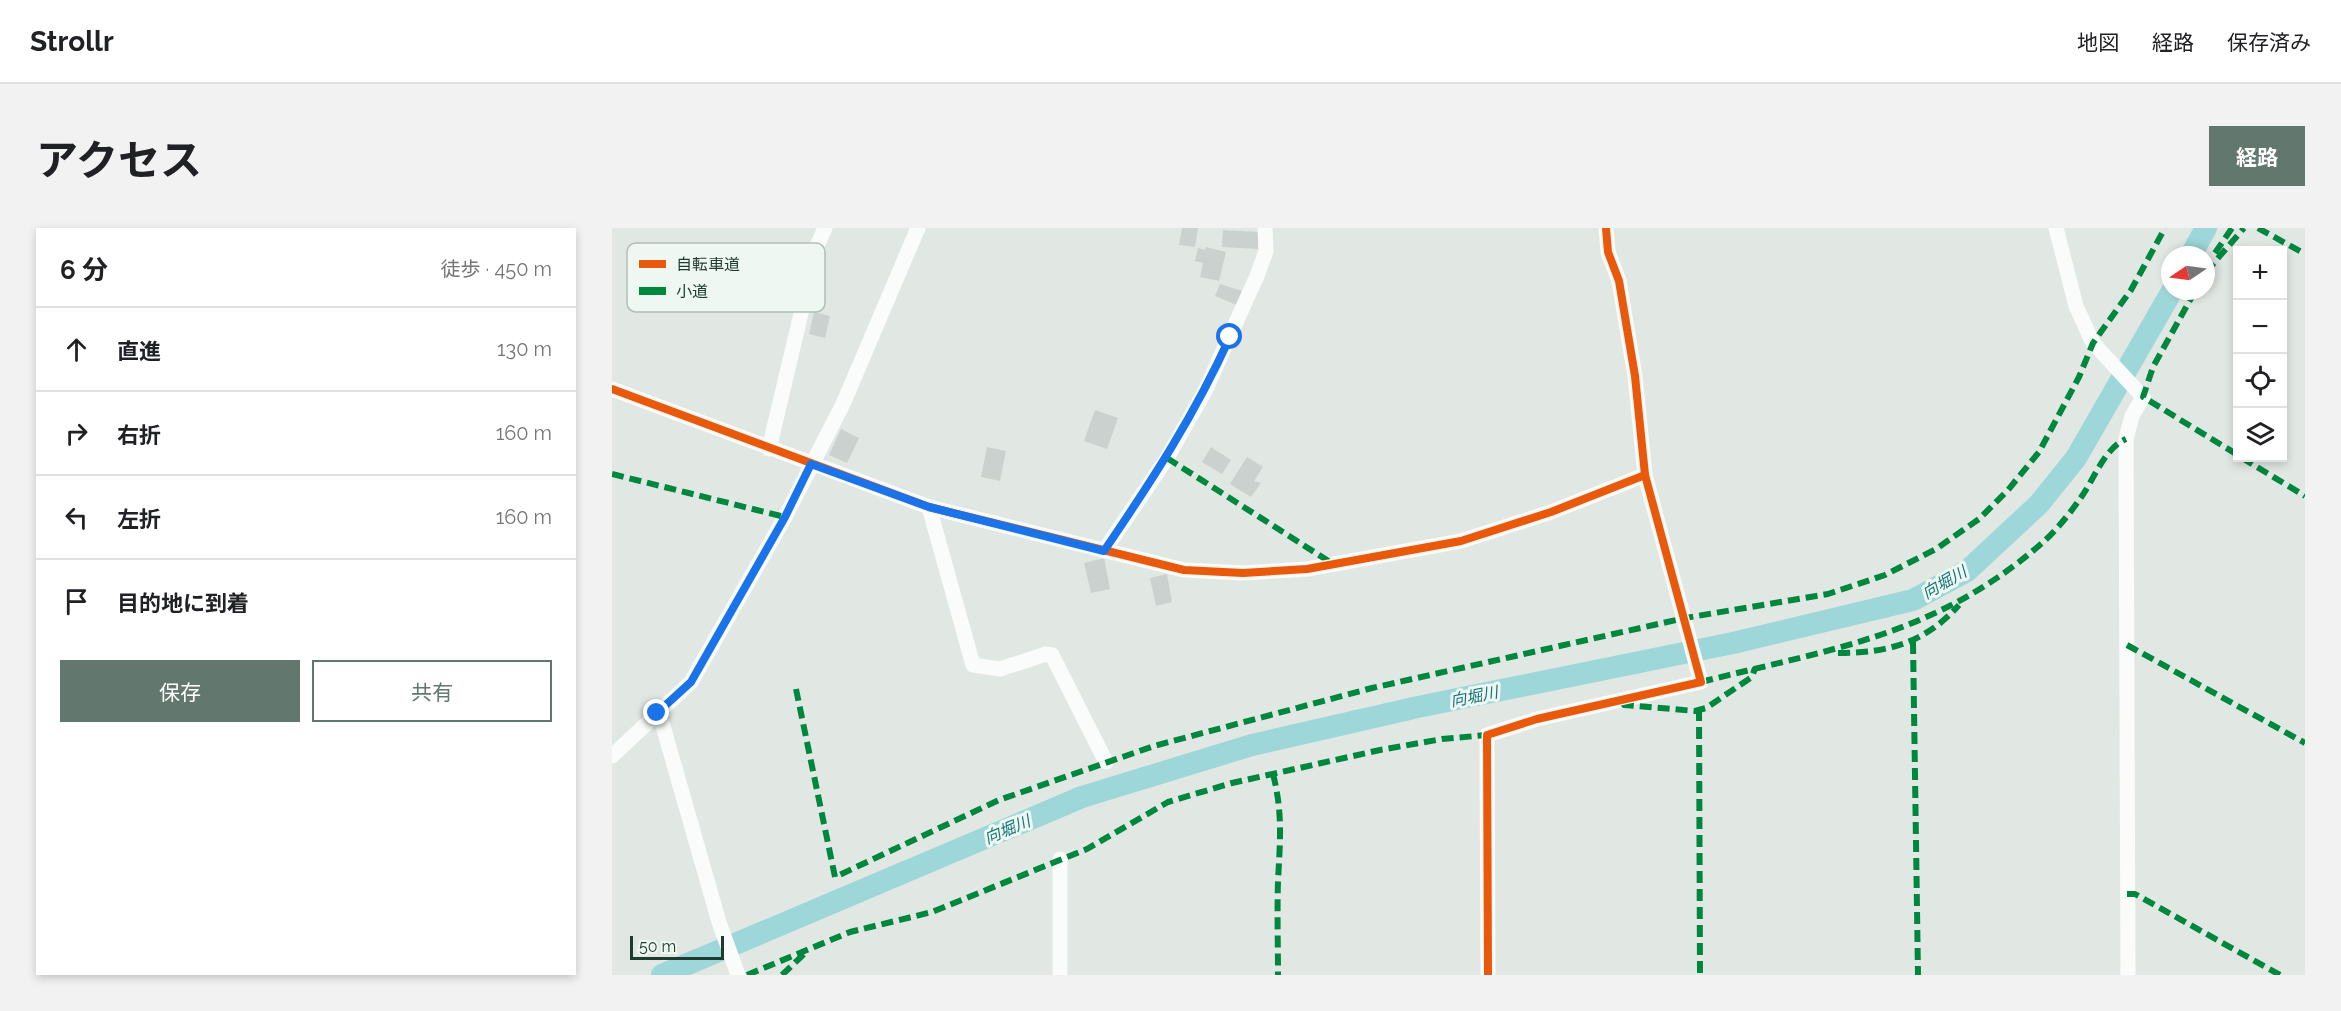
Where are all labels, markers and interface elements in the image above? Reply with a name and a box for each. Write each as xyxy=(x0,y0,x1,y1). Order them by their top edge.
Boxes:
text: Strollr xyxy=(30,25,114,58)
text: 地図 xyxy=(2077,30,2119,55)
text: 経路 xyxy=(2152,30,2194,55)
text: 保存済み xyxy=(2227,30,2311,55)
button: 経路 xyxy=(2209,126,2305,186)
text: アクセス xyxy=(36,136,202,185)
legend xyxy=(627,243,825,312)
north arrow xyxy=(2161,246,2215,300)
map controls xyxy=(2233,246,2287,462)
button: + xyxy=(2233,246,2287,300)
text: 6 分 xyxy=(60,255,108,285)
text: 自転車道 xyxy=(676,255,740,274)
text: 徒歩 · 450 m xyxy=(440,257,552,281)
text: 小道 xyxy=(676,282,708,301)
button: − xyxy=(2233,300,2287,354)
route start xyxy=(1216,323,1242,349)
icon: ahead xyxy=(60,333,93,366)
text: 130 m xyxy=(497,337,552,361)
text: 直進 xyxy=(117,338,161,364)
button: locate xyxy=(2233,354,2287,408)
button: layers xyxy=(2233,408,2287,462)
icon: right xyxy=(60,417,93,450)
text: 160 m xyxy=(496,421,552,445)
text: 右折 xyxy=(117,422,161,448)
icon: left xyxy=(60,501,93,534)
text: 160 m xyxy=(496,505,552,529)
text: 左折 xyxy=(117,506,161,532)
water label: 向堀川 xyxy=(1919,561,1972,603)
icon: arrive xyxy=(60,585,93,618)
text: 目的地に到着 xyxy=(117,590,249,616)
button: 保存 xyxy=(60,660,300,722)
button: 共有 xyxy=(312,660,552,722)
water label: 向堀川 xyxy=(1449,682,1501,710)
route end xyxy=(643,699,669,725)
water label: 向堀川 xyxy=(981,811,1035,848)
scale bar xyxy=(630,933,724,960)
text: 50 m xyxy=(639,937,676,956)

